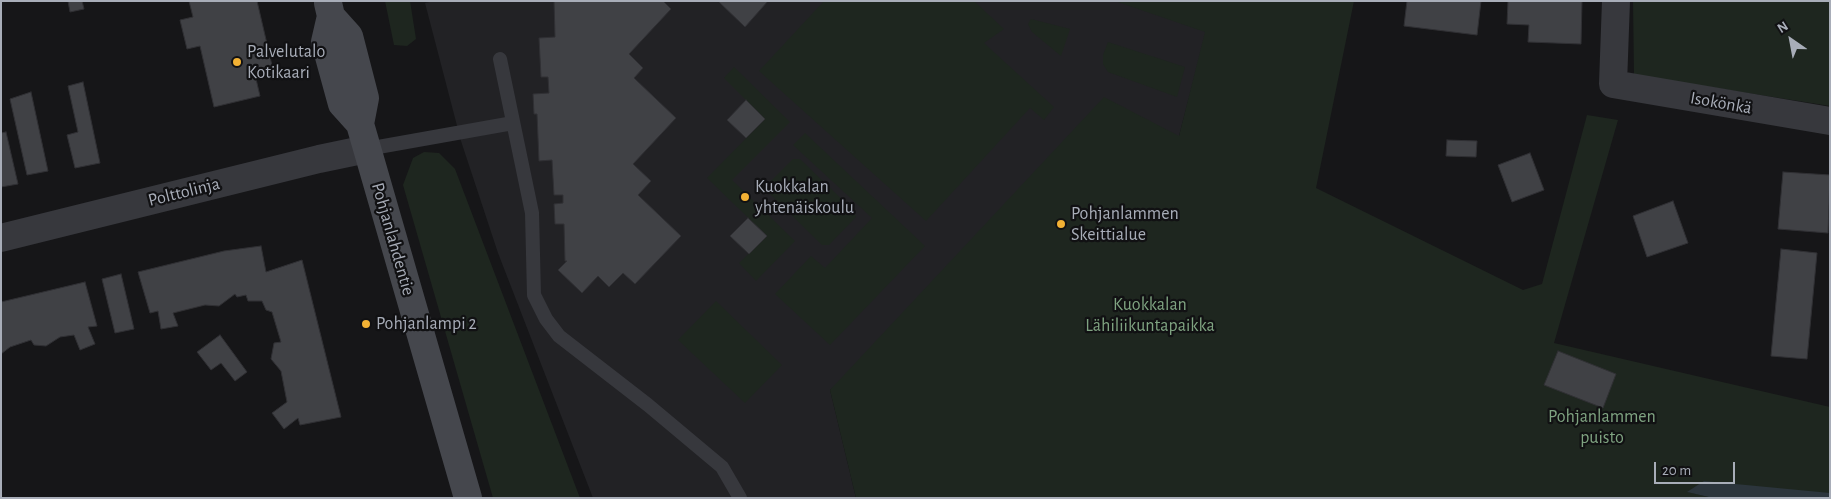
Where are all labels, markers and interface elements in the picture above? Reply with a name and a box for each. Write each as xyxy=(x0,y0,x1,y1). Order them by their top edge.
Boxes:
north arrow xyxy=(1766,15,1816,65)
text: N xyxy=(1775,19,1791,36)
place label: Palvelutalo Kotikaari xyxy=(247,41,325,84)
marker: Palvelutalo Kotikaari xyxy=(231,56,243,68)
street label: Isokönkä xyxy=(1689,87,1753,119)
street label: Polttolinja xyxy=(146,173,222,211)
place label: Kuokkalan yhtenäiskoulu xyxy=(755,176,854,218)
street label: Pohjanlahdentie xyxy=(367,180,419,298)
marker: Kuokkalan yhtenäiskoulu xyxy=(739,191,751,203)
place label: Pohjanlammen Skeittialue xyxy=(1071,203,1179,245)
marker: Pohjanlammen Skeittialue xyxy=(1055,218,1067,230)
park label: Kuokkalan Lähiliikuntapaikka xyxy=(1085,294,1215,336)
place label: Pohjanlampi 2 xyxy=(376,313,477,335)
marker: Pohjanlampi 2 xyxy=(360,318,372,330)
park label: Pohjanlammen puisto xyxy=(1548,406,1656,448)
scale bar xyxy=(1656,452,1737,484)
text: 20 m xyxy=(1662,463,1691,478)

